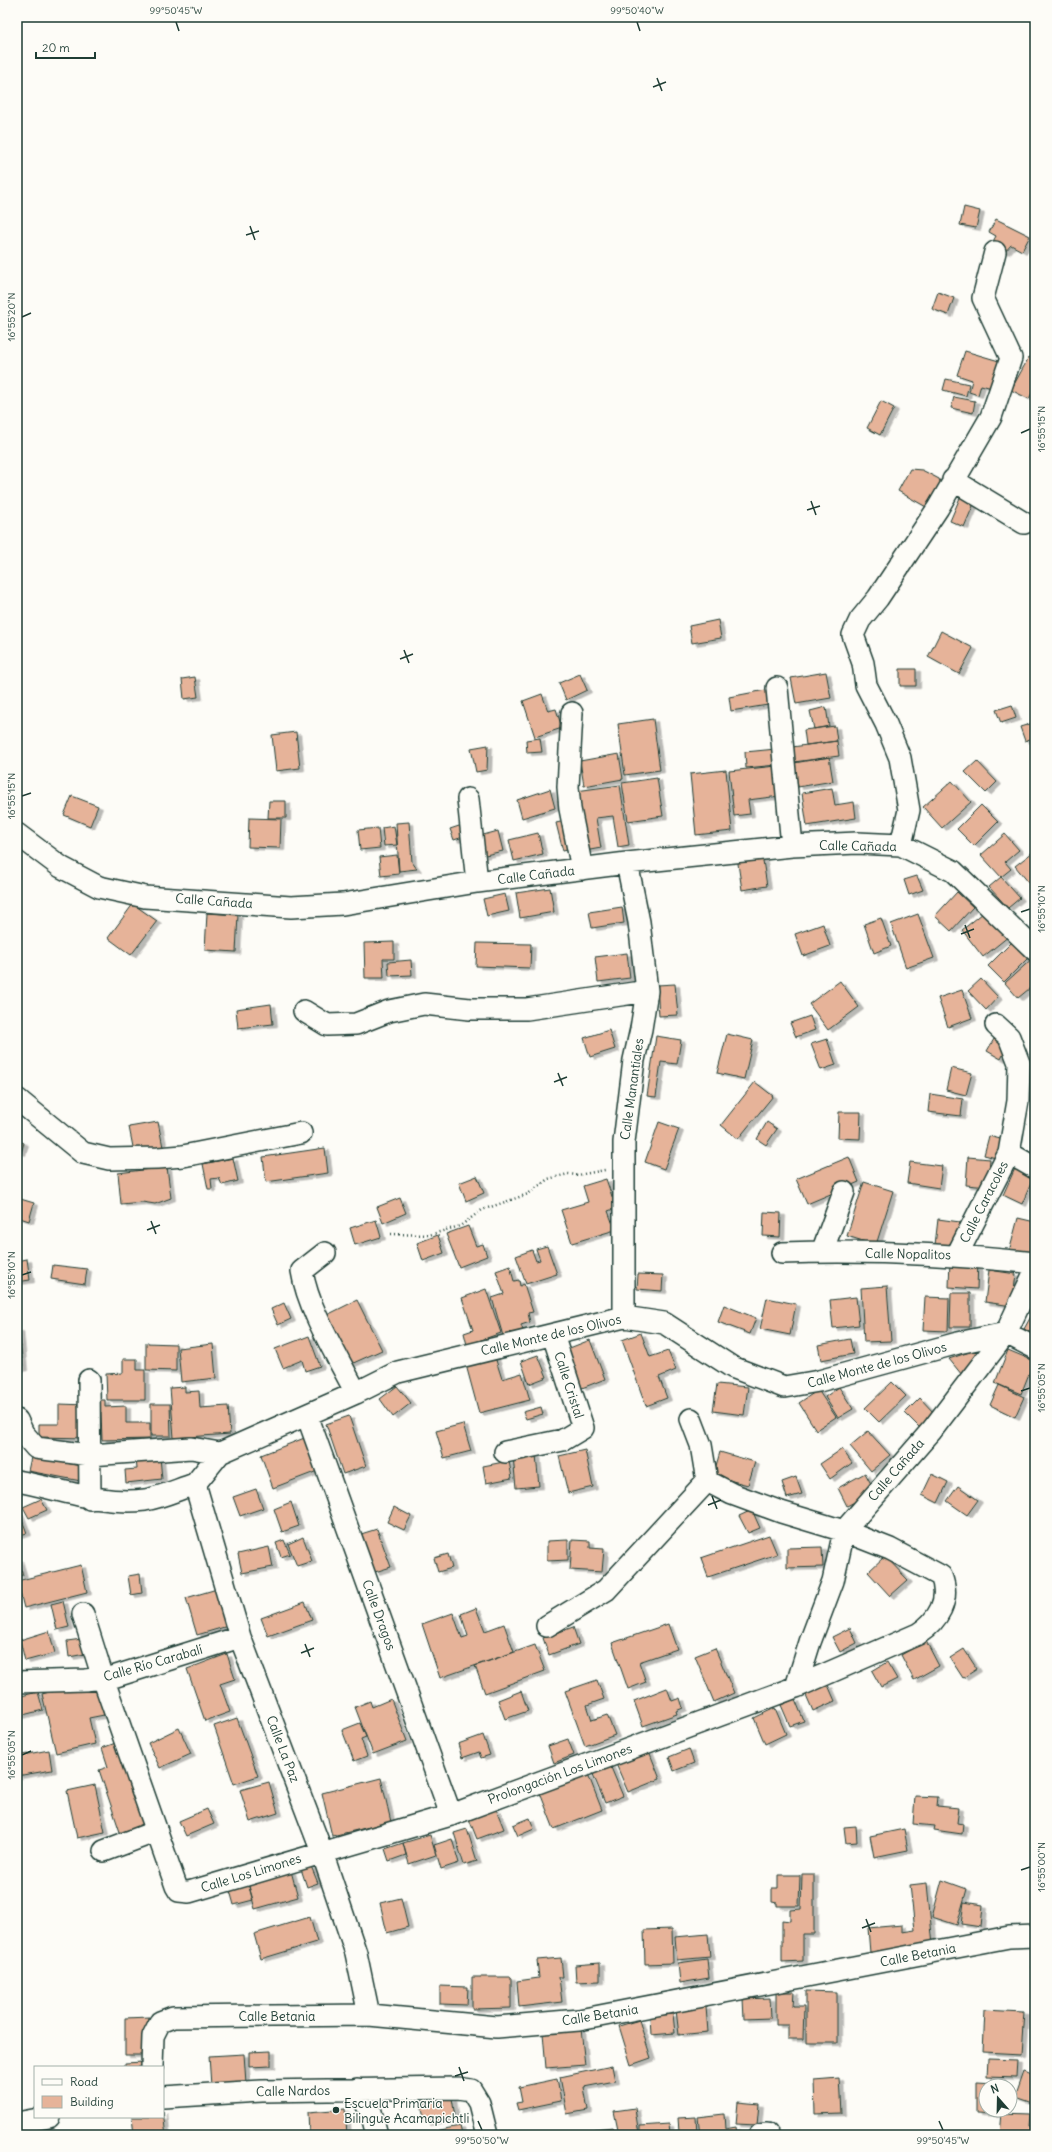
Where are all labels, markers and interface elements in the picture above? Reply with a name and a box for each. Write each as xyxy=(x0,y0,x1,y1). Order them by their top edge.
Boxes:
text: 99°50'45"W xyxy=(150,4,202,17)
text: 99°50'40"W xyxy=(610,4,664,17)
scale bar xyxy=(36,34,95,60)
text: 20 m xyxy=(42,40,70,55)
text: 16°55'20"N xyxy=(5,293,18,341)
text: 16°55'15"N xyxy=(1035,406,1048,452)
text: 16°55'15"N xyxy=(5,773,18,819)
street label: Calle Cañada xyxy=(819,837,897,855)
street label: Calle Cañada xyxy=(496,862,576,888)
text: 16°55'10"N xyxy=(1035,885,1048,933)
street label: Calle Cañada xyxy=(175,890,253,912)
street label: Calle Manantiales xyxy=(616,1037,648,1141)
street label: Calle Caracoles xyxy=(956,1158,1012,1246)
street label: Calle Nopalitos xyxy=(865,1245,951,1263)
text: 16°55'10"N xyxy=(5,1251,18,1299)
street label: Calle Monte de los Olivos xyxy=(479,1311,623,1359)
street label: Calle Monte de los Olivos xyxy=(805,1338,949,1392)
street label: Calle Cristal xyxy=(550,1350,588,1420)
text: 16°55'05"N xyxy=(1035,1363,1048,1413)
street label: Calle Cañada xyxy=(864,1435,928,1505)
street label: Calle Dragos xyxy=(358,1577,400,1653)
street label: Calle Río Carabalí xyxy=(102,1641,205,1685)
street label: Calle La Paz xyxy=(262,1713,304,1785)
text: 16°55'05"N xyxy=(5,1730,18,1780)
street label: Prolongación Los Limones xyxy=(485,1740,635,1808)
text: 16°55'00"N xyxy=(1035,1842,1048,1892)
street label: Calle Los Limones xyxy=(199,1850,303,1896)
street label: Calle Betania xyxy=(879,1939,957,1971)
street label: Calle Betania xyxy=(561,2001,639,2029)
street label: Calle Betania xyxy=(239,2008,316,2025)
legend xyxy=(34,2066,164,2118)
text: Road xyxy=(70,2074,98,2089)
north arrow xyxy=(978,2078,1018,2118)
text: N xyxy=(989,2081,1001,2096)
street label: Calle Nardos xyxy=(256,2082,330,2100)
text: Building xyxy=(70,2094,114,2109)
place label: Escuela Primaria Bilingue Acamapichtli xyxy=(344,2095,469,2127)
marker: Escuela Primaria Bilingue Acamapichtli xyxy=(331,2105,341,2115)
text: 99°50'50"W xyxy=(455,2134,509,2147)
text: 99°50'45"W xyxy=(917,2134,969,2147)

